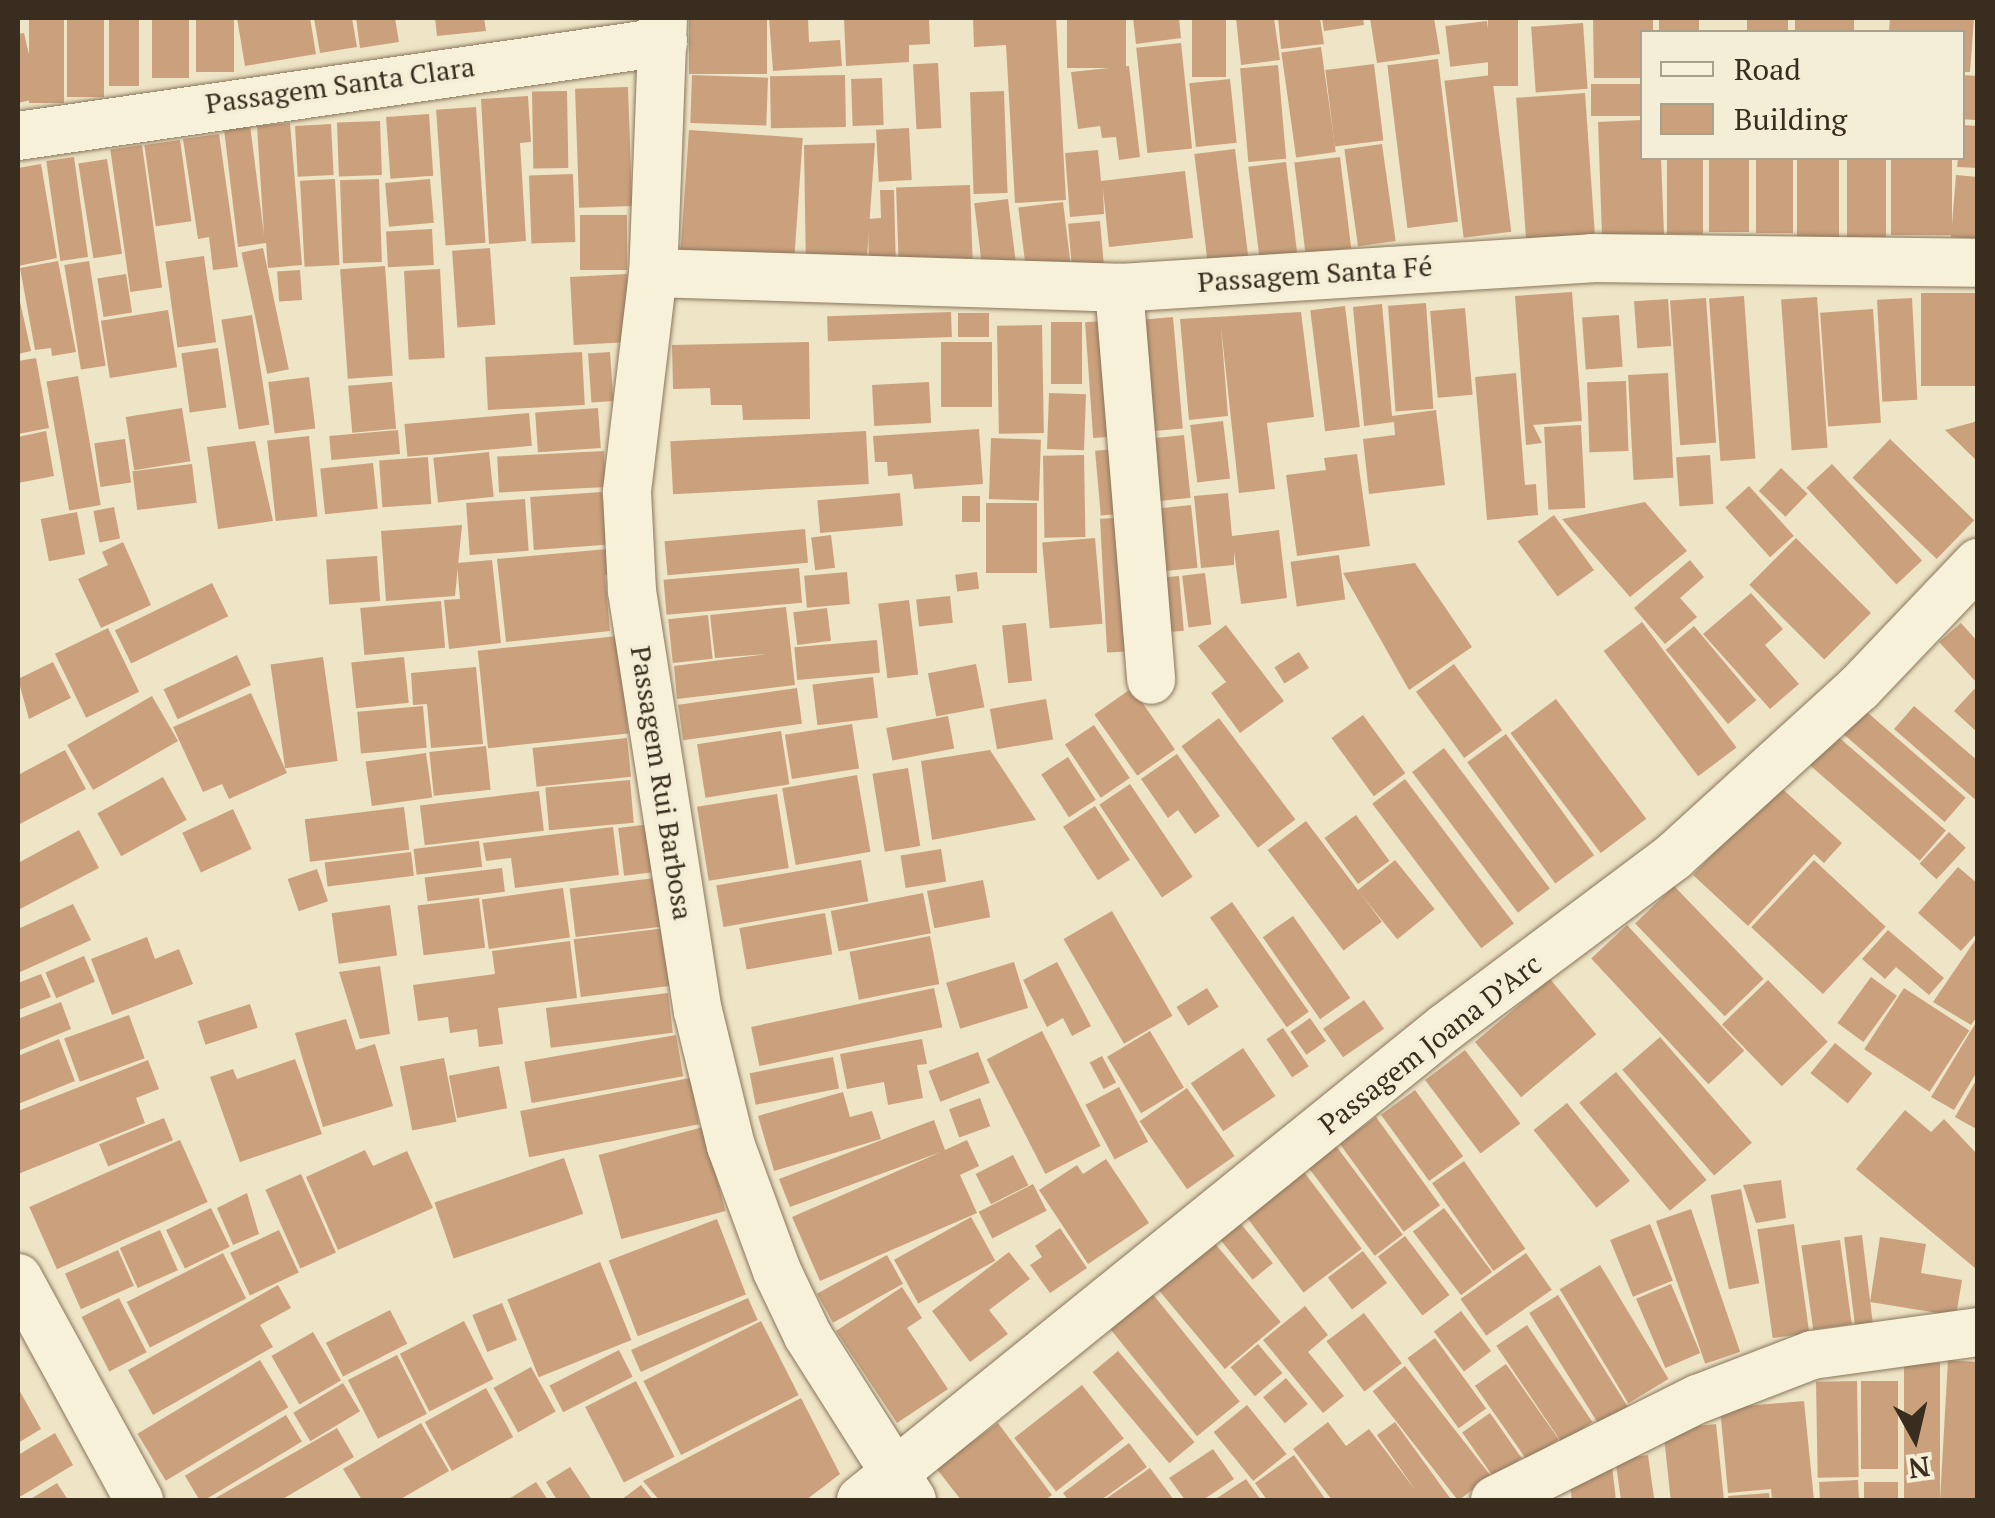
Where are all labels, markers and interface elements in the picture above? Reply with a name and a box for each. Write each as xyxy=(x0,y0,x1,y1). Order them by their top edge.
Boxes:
legend xyxy=(1640,30,1965,160)
street label: Passagem Santa Clara xyxy=(203,49,477,121)
text: Road xyxy=(1734,49,1801,89)
text: Building xyxy=(1734,99,1847,139)
street label: Passagem Santa Fé xyxy=(1196,249,1434,299)
street label: Passagem Rui Barbosa xyxy=(624,643,700,923)
street label: Passagem Joana D’Arc xyxy=(1312,947,1548,1141)
north arrow xyxy=(1865,1388,1965,1488)
text: N xyxy=(1906,1448,1932,1488)

